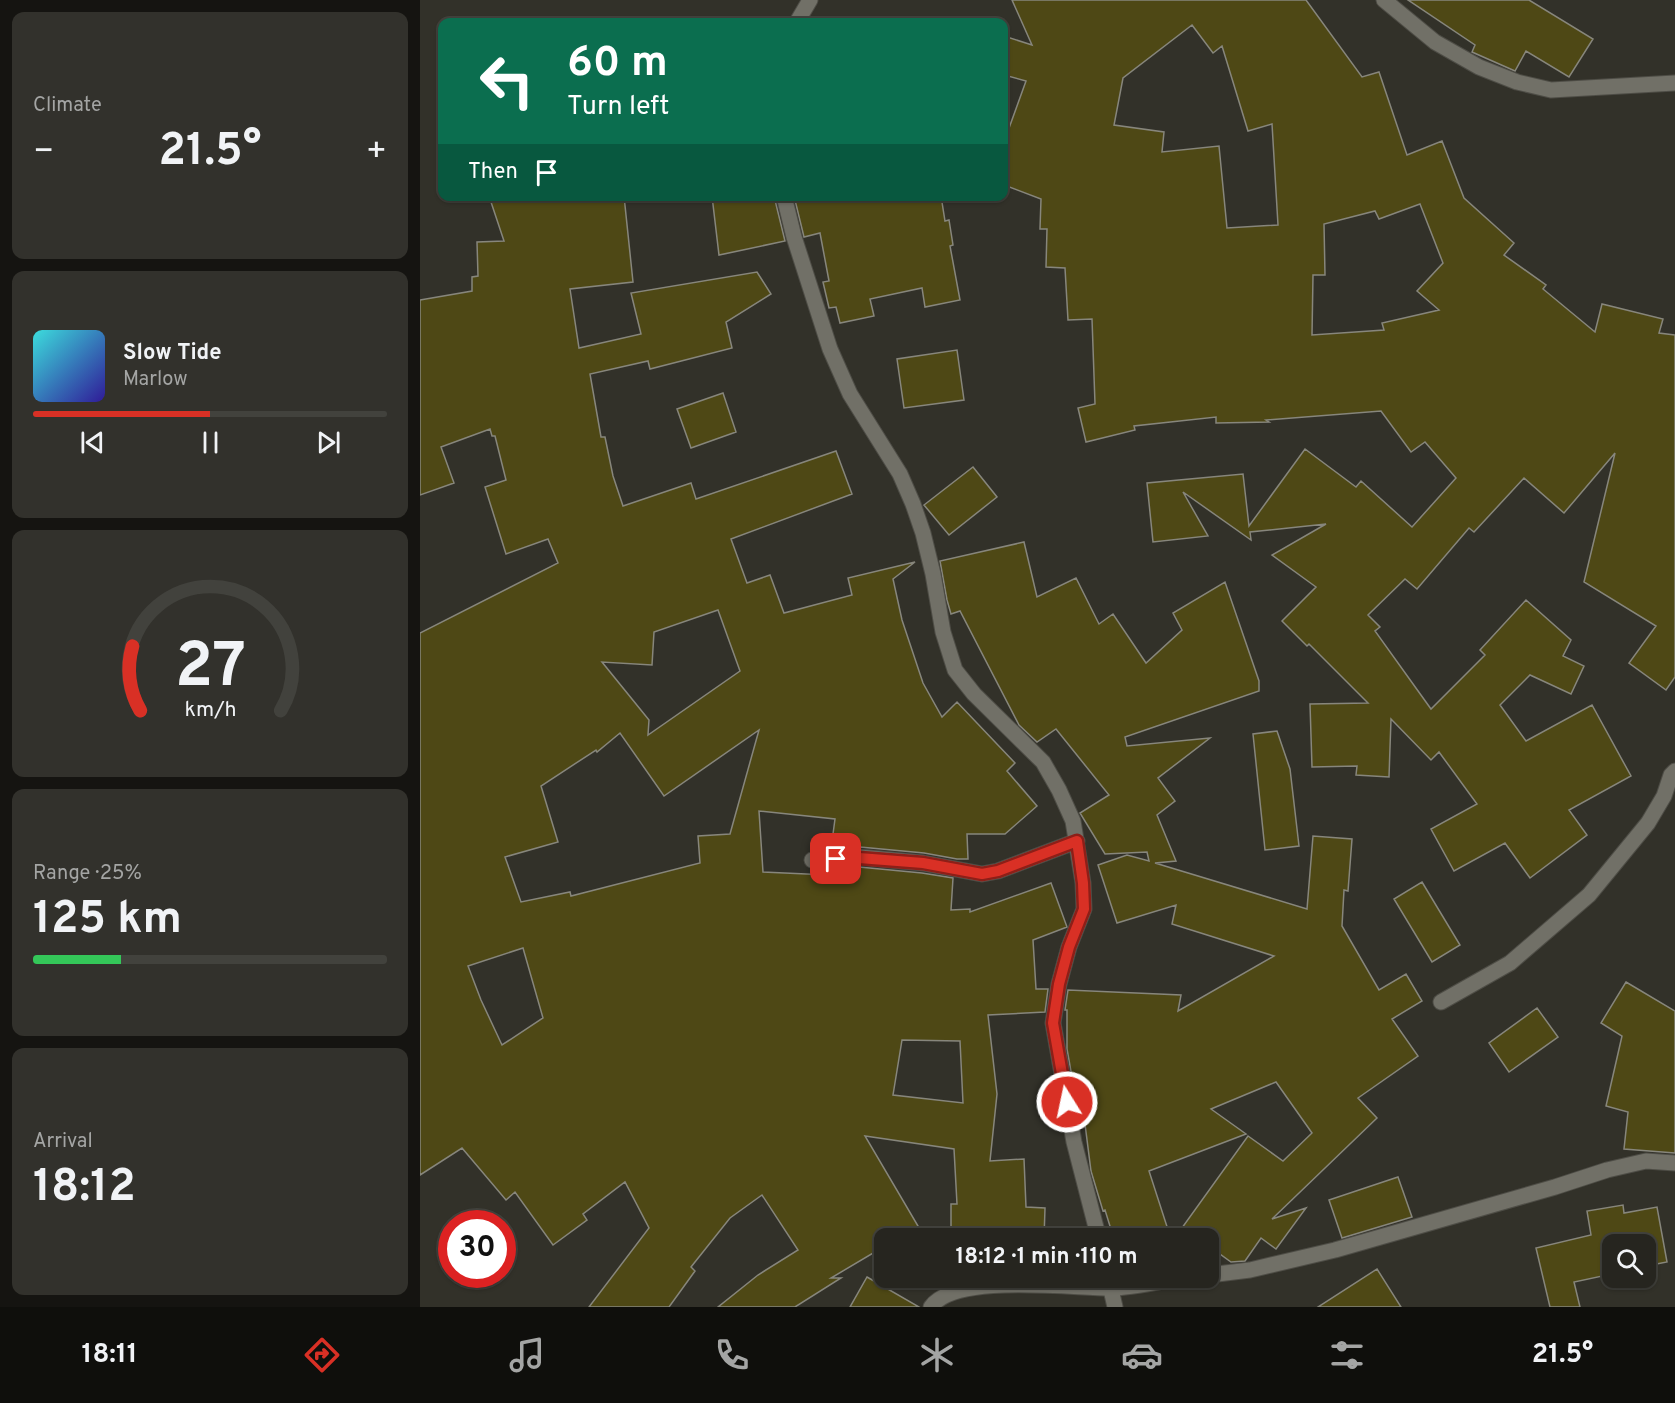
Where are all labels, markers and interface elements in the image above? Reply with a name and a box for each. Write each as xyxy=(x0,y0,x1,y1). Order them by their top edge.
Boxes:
text: 60 m xyxy=(567,38,668,91)
icon: left xyxy=(468,42,546,120)
text: Turn left xyxy=(567,90,669,124)
text: Climate xyxy=(33,93,102,119)
text: 21.5° xyxy=(159,124,261,181)
text: − xyxy=(33,132,54,174)
text: + xyxy=(366,132,387,174)
icon: arrive xyxy=(530,156,563,189)
text: Then xyxy=(468,159,518,186)
text: Slow Tide xyxy=(123,340,222,367)
text: Marlow xyxy=(123,367,187,393)
icon: previous xyxy=(76,426,109,459)
icon: pause xyxy=(194,426,227,459)
icon: next xyxy=(312,426,345,459)
text: 27 xyxy=(174,630,246,709)
text: km/h xyxy=(184,697,236,724)
pin xyxy=(810,833,861,884)
icon: arrive xyxy=(819,842,852,875)
text: Range · 25% xyxy=(33,861,142,887)
text: 125 km xyxy=(33,892,182,949)
position arrow xyxy=(1035,1070,1099,1134)
text: Arrival xyxy=(33,1129,93,1155)
text: 18:12 xyxy=(33,1160,136,1217)
speed limit sign: 30 xyxy=(438,1210,516,1288)
map controls xyxy=(1602,1234,1656,1288)
button: search xyxy=(1602,1234,1656,1288)
text: 18:12 · 1 min · 110 m xyxy=(956,1244,1137,1271)
icon: directions xyxy=(301,1334,343,1376)
icon: music xyxy=(506,1334,548,1376)
icon: phone xyxy=(711,1334,753,1376)
icon: climate xyxy=(916,1334,958,1376)
icon: car xyxy=(1121,1334,1163,1376)
icon: filters xyxy=(1326,1334,1368,1376)
text: 18:11 xyxy=(82,1338,138,1372)
text: 21.5° xyxy=(1532,1338,1593,1372)

